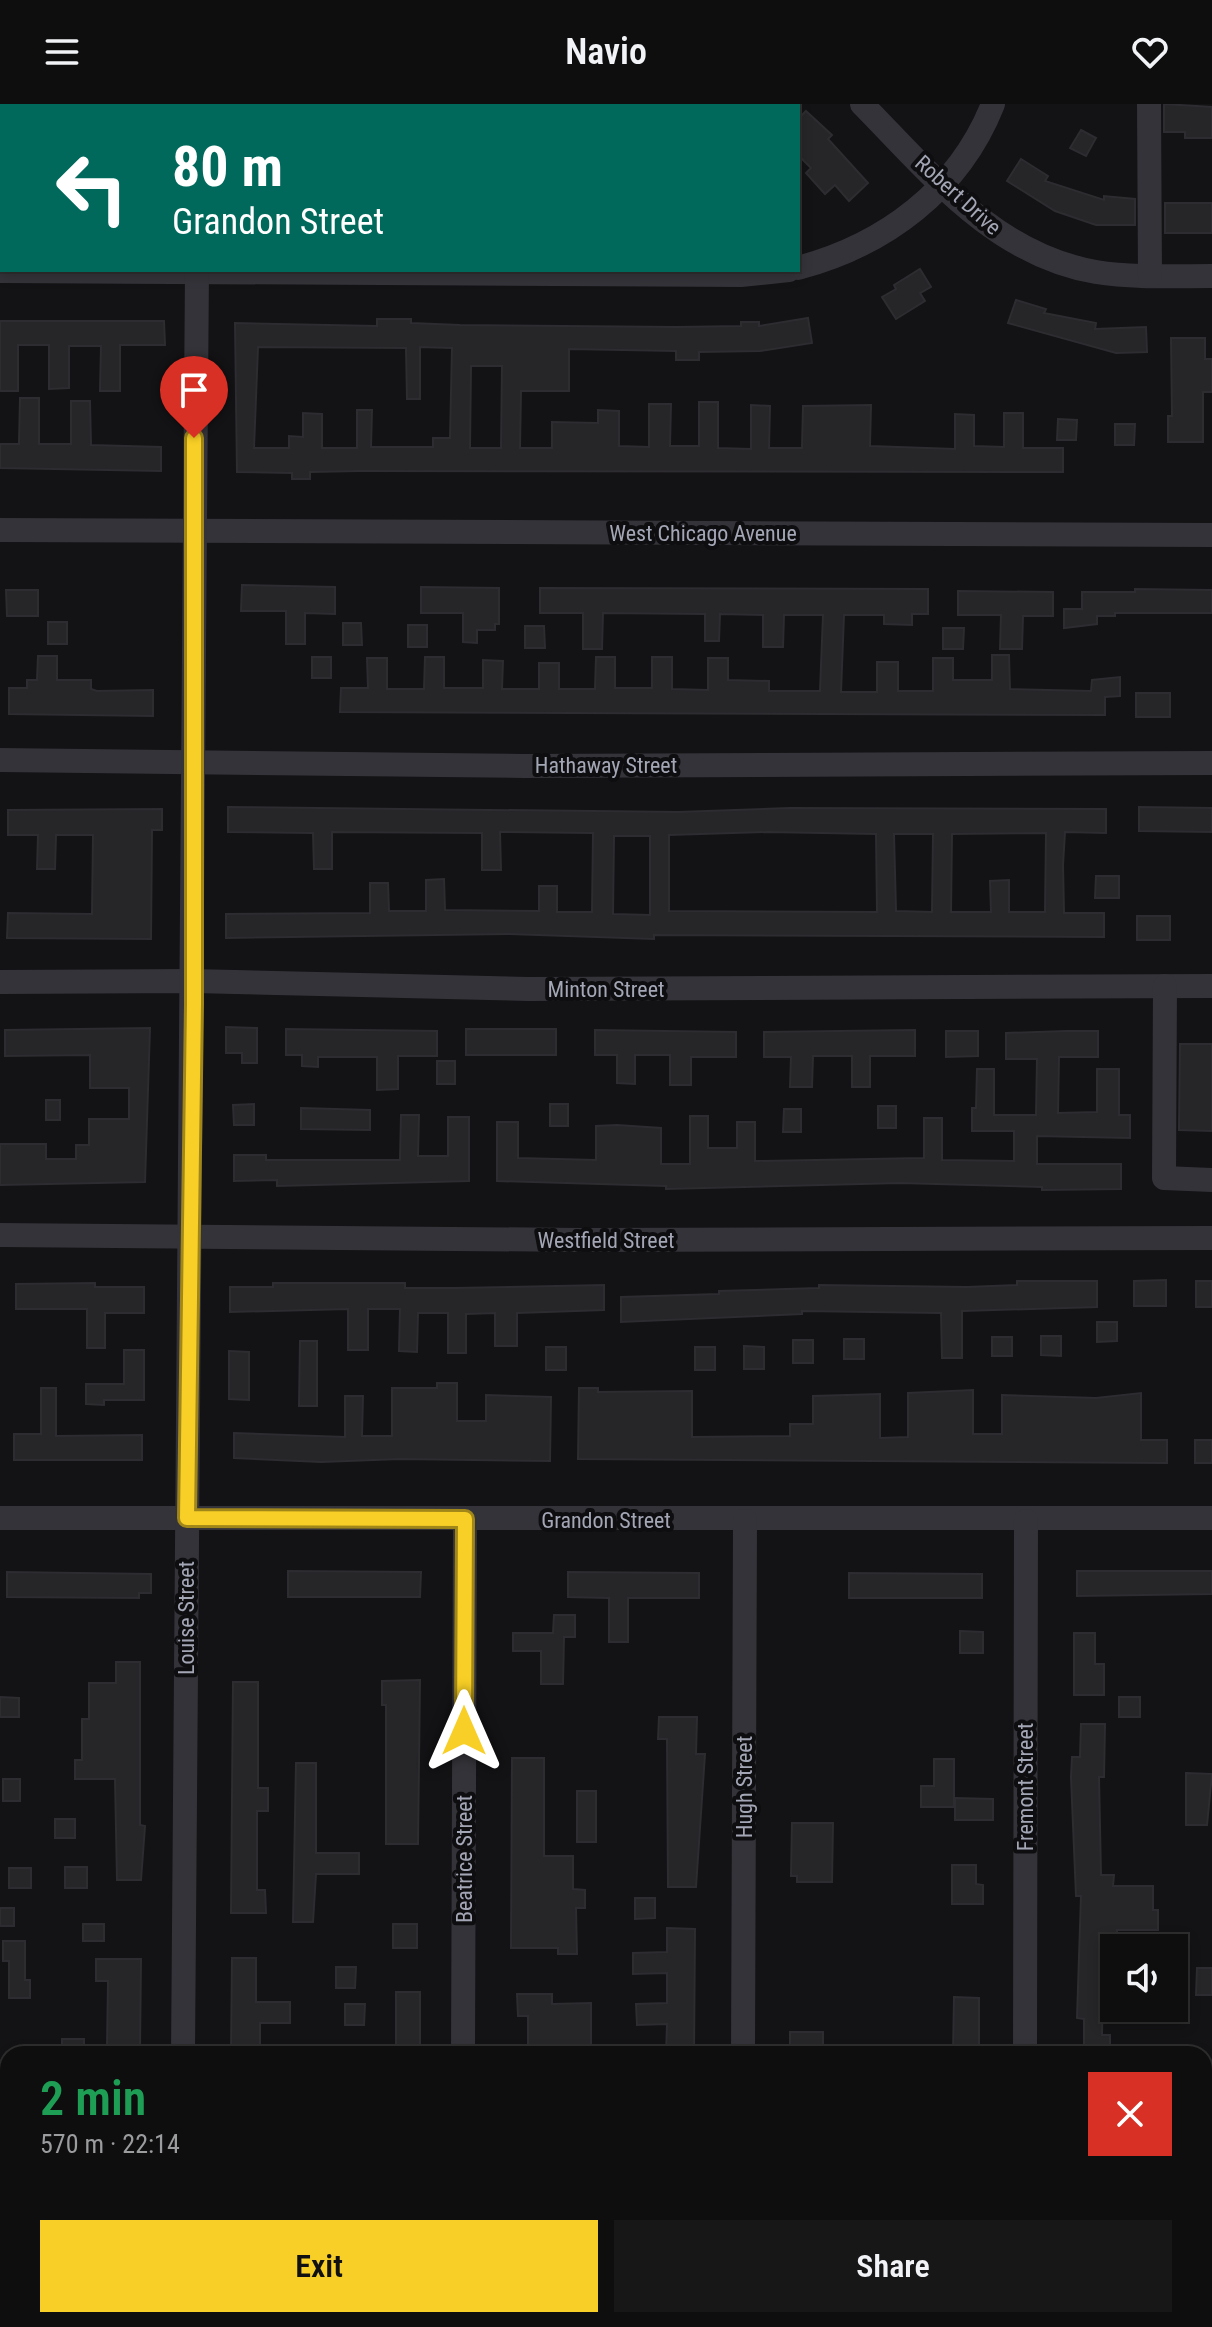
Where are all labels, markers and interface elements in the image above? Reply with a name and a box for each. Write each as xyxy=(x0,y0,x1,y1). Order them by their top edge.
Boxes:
icon: menu xyxy=(40,30,84,74)
icon: heart xyxy=(1128,30,1172,74)
text: Navio xyxy=(565,31,647,73)
text: 80 m xyxy=(172,134,283,200)
icon: left xyxy=(40,136,144,240)
street label: Robert Drive xyxy=(910,150,1006,240)
text: Grandon Street xyxy=(172,201,384,243)
pin xyxy=(160,356,228,438)
icon: arrive xyxy=(172,368,216,412)
street label: West Chicago Avenue xyxy=(609,521,797,546)
street label: Hathaway Street xyxy=(535,753,677,778)
street label: Minton Street xyxy=(548,977,664,1002)
street label: Westfield Street xyxy=(538,1228,674,1253)
street label: Grandon Street xyxy=(541,1508,671,1533)
street label: Louise Street xyxy=(174,1561,199,1675)
position arrow xyxy=(422,1689,506,1773)
street label: Fremont Street xyxy=(1013,1723,1038,1851)
street label: Hugh Street xyxy=(732,1736,757,1838)
street label: Beatrice Street xyxy=(452,1795,477,1923)
map controls xyxy=(1100,1934,1188,2022)
button: sound xyxy=(1100,1934,1188,2022)
text: 2 min xyxy=(40,2070,146,2127)
button: close xyxy=(1088,2072,1172,2156)
text: 570 m · 22:14 xyxy=(40,2129,180,2159)
button: Exit xyxy=(40,2220,598,2312)
button: Share xyxy=(614,2220,1172,2312)

